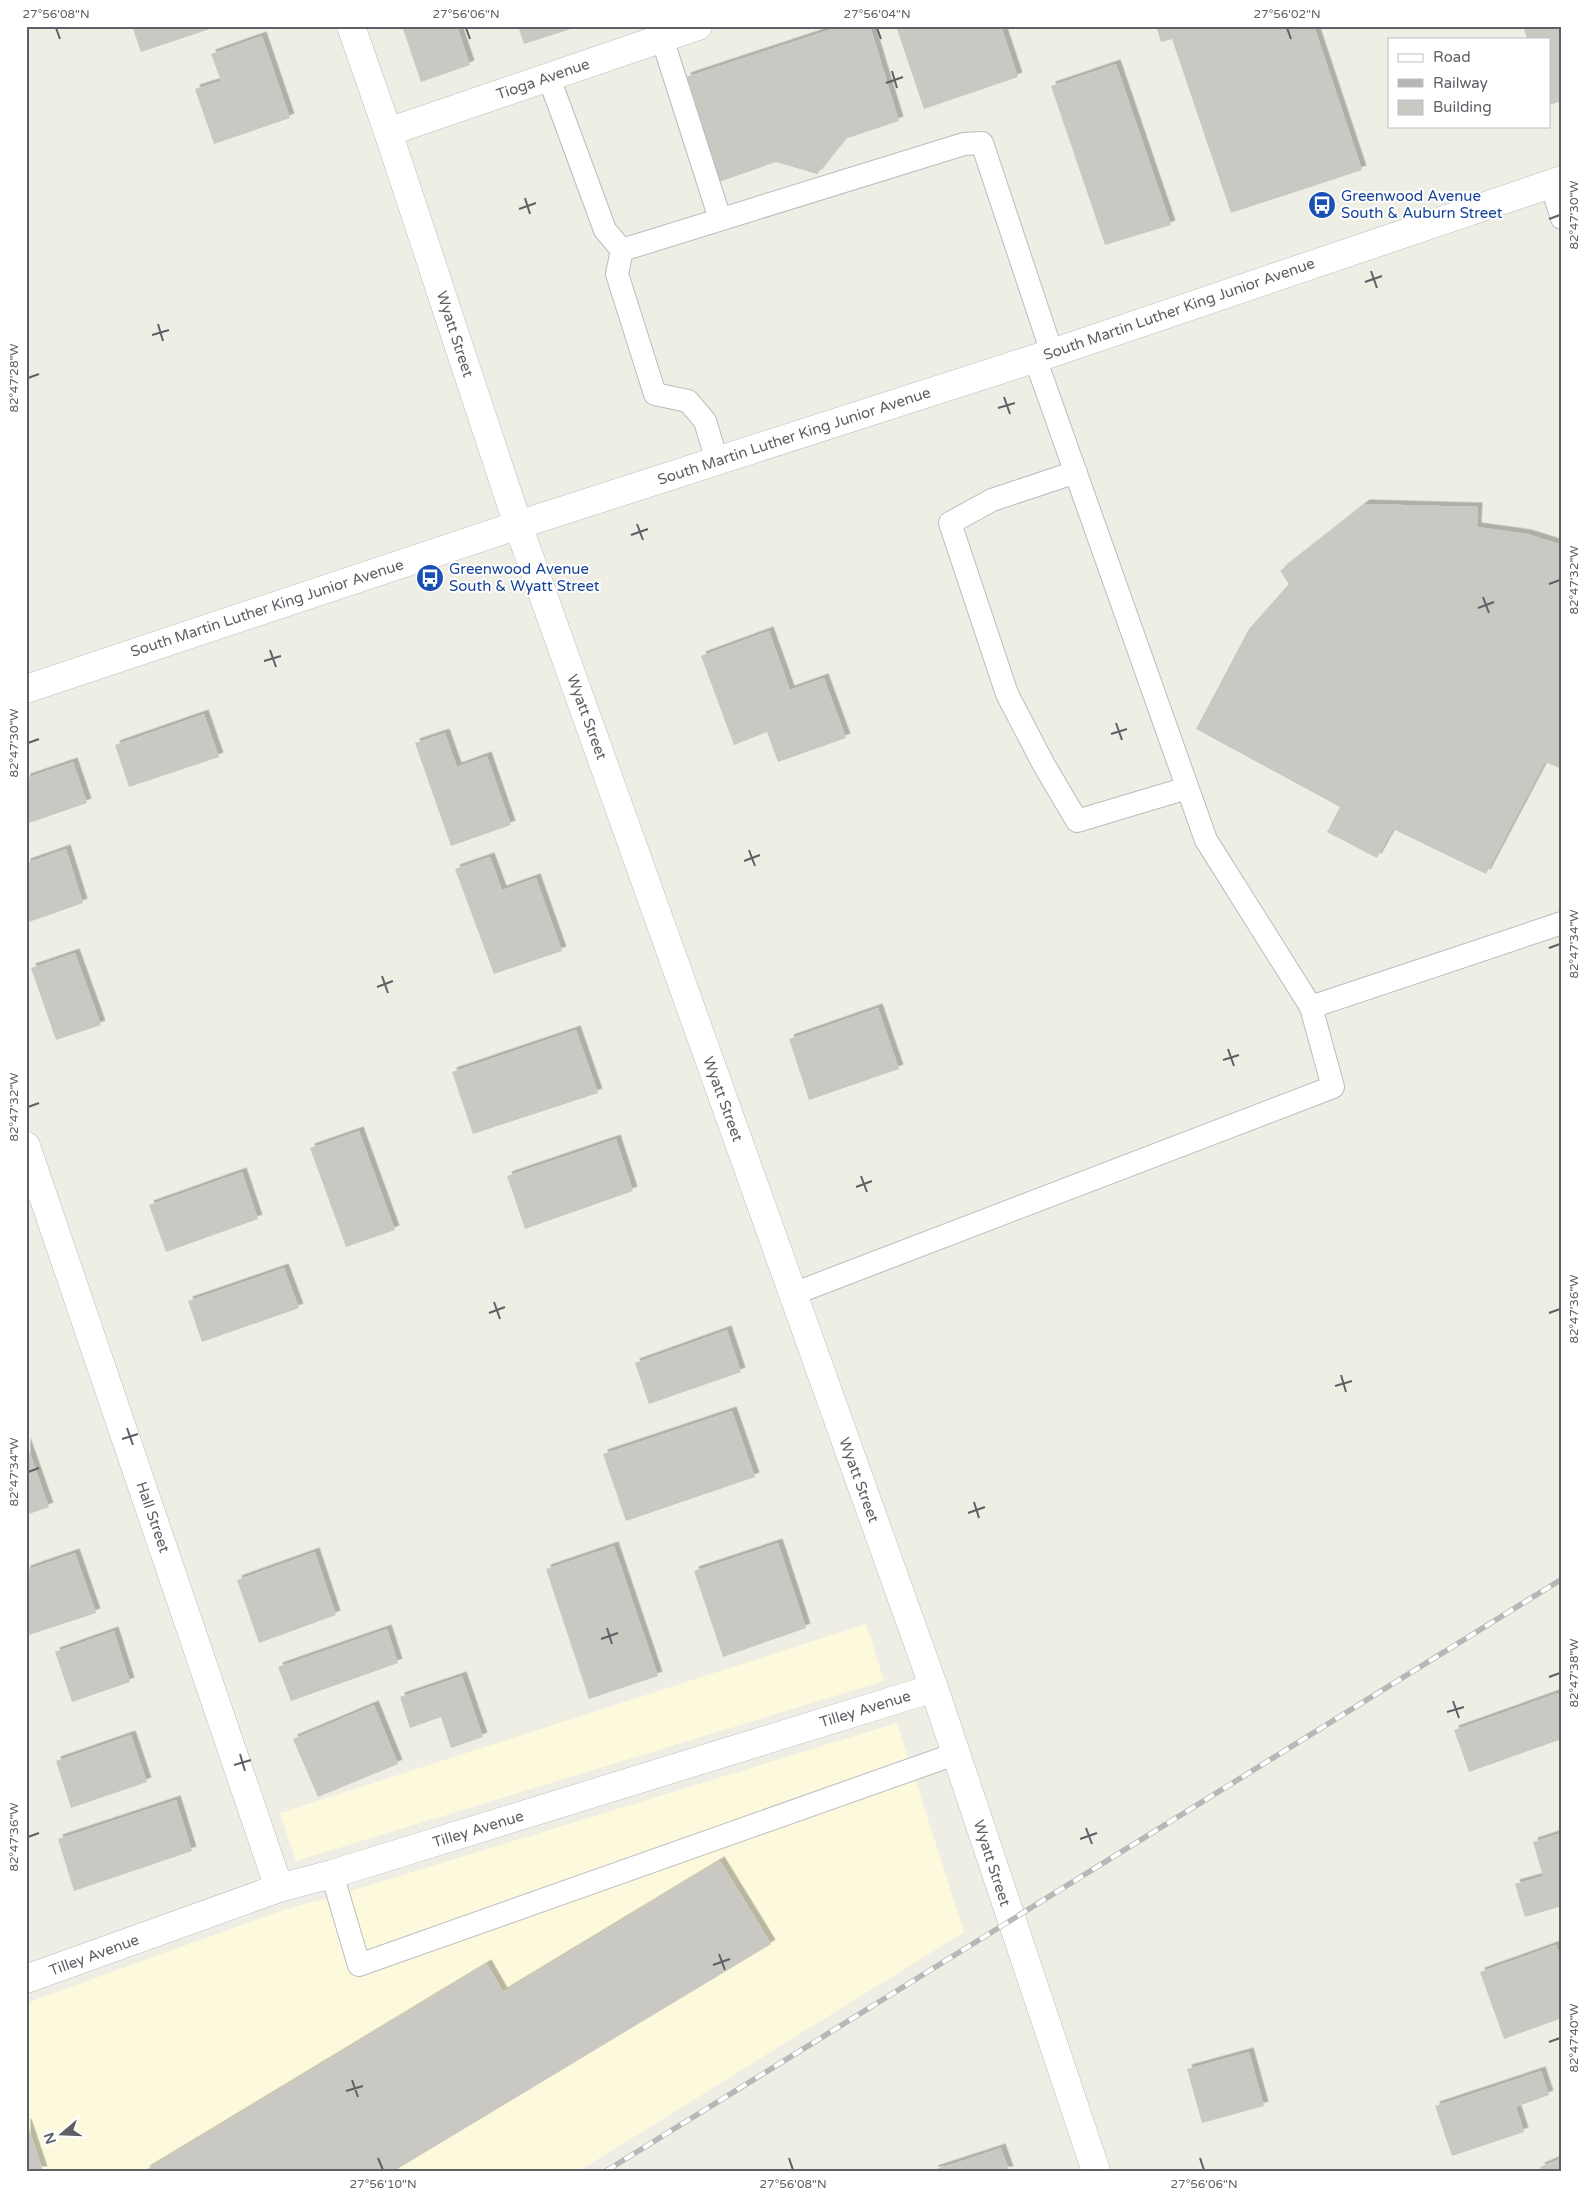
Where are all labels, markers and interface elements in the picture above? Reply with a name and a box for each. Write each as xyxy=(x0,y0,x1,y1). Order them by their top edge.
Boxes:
text: 27°56'08"N xyxy=(22,7,90,21)
text: 27°56'06"N xyxy=(432,7,500,21)
text: 27°56'04"N xyxy=(843,7,911,21)
text: 27°56'02"N xyxy=(1253,7,1321,21)
legend xyxy=(1388,38,1550,128)
text: Road xyxy=(1433,48,1471,66)
street label: Tioga Avenue xyxy=(494,55,592,103)
text: Railway xyxy=(1433,74,1488,92)
text: Building xyxy=(1433,98,1492,116)
text: 82°47'30"W xyxy=(1567,180,1581,250)
place label: Greenwood Avenue South & Auburn Street xyxy=(1341,187,1503,222)
bus stop icon: Greenwood Avenue South & Auburn Street xyxy=(1307,190,1337,220)
street label: South Martin Luther King Junior Avenue xyxy=(1041,254,1317,364)
street label: Wyatt Street xyxy=(433,289,477,380)
text: 82°47'28"W xyxy=(7,343,21,413)
street label: South Martin Luther King Junior Avenue xyxy=(655,383,933,489)
text: 82°47'32"W xyxy=(1567,545,1581,615)
street label: South Martin Luther King Junior Avenue xyxy=(128,555,406,661)
place label: Greenwood Avenue South & Wyatt Street xyxy=(449,560,600,595)
bus stop icon: Greenwood Avenue South & Wyatt Street xyxy=(415,563,445,593)
street label: Wyatt Street xyxy=(563,672,611,762)
text: 82°47'30"W xyxy=(7,708,21,778)
text: 82°47'34"W xyxy=(1567,909,1581,979)
street label: Wyatt Street xyxy=(699,1054,747,1144)
text: 82°47'32"W xyxy=(7,1072,21,1142)
text: 82°47'36"W xyxy=(1567,1274,1581,1344)
street label: Wyatt Street xyxy=(835,1435,883,1525)
text: 82°47'34"W xyxy=(7,1437,21,1507)
street label: Hall Street xyxy=(132,1479,174,1555)
text: 82°47'38"W xyxy=(1567,1638,1581,1708)
street label: Tilley Avenue xyxy=(817,1687,913,1731)
text: 82°47'36"W xyxy=(7,1802,21,1872)
street label: Tilley Avenue xyxy=(430,1807,526,1851)
street label: Wyatt Street xyxy=(970,1818,1014,1909)
street label: Tilley Avenue xyxy=(47,1930,141,1980)
text: 82°47'40"W xyxy=(1567,2003,1581,2073)
north arrow xyxy=(38,2110,88,2160)
text: N xyxy=(40,2130,60,2146)
text: 27°56'10"N xyxy=(349,2177,417,2191)
text: 27°56'08"N xyxy=(759,2177,827,2191)
text: 27°56'06"N xyxy=(1170,2177,1238,2191)

